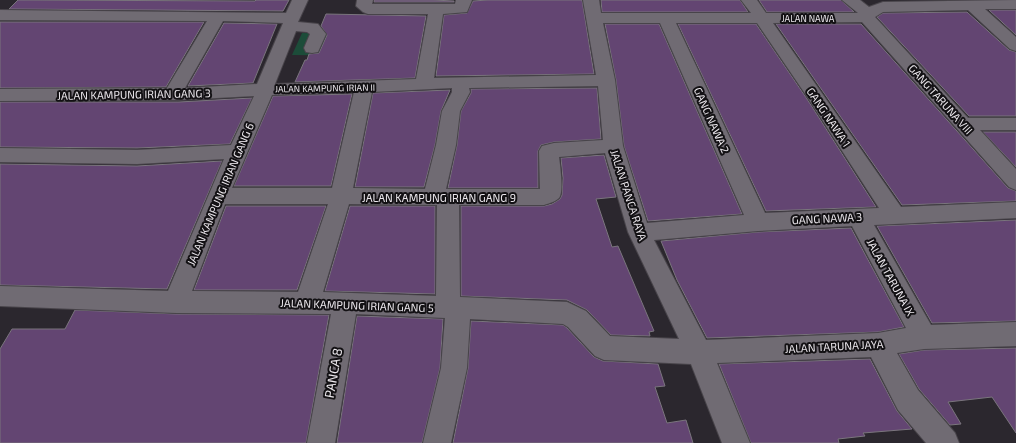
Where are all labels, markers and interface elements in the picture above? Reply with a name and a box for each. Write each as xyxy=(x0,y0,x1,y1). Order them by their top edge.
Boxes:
street label: JALAN NAWA xyxy=(782,13,835,24)
street label: GANG TARUNA VIII xyxy=(906,62,976,136)
street label: JALAN KAMPUNG IRIAN II xyxy=(275,82,375,94)
street label: GANG NAWA 2 xyxy=(692,85,732,155)
street label: GANG NAWA 1 xyxy=(804,85,854,149)
street label: JALAN KAMPUNG IRIAN GANG 3 xyxy=(57,86,211,102)
street label: JALAN KAMPUNG IRIAN GANG 6 xyxy=(184,121,256,267)
street label: JALAN PANCA RAYA xyxy=(608,148,650,242)
street label: JALAN KAMPUNG IRIAN GANG 9 xyxy=(362,191,516,204)
street label: GANG NAWA 3 xyxy=(791,210,863,226)
street label: JALAN TARUNA IX xyxy=(864,236,918,318)
street label: JALAN KAMPUNG IRIAN GANG 5 xyxy=(280,296,434,314)
street label: JALAN TARUNA JAYA xyxy=(784,337,884,355)
street label: PANCA 8 xyxy=(321,347,345,399)

